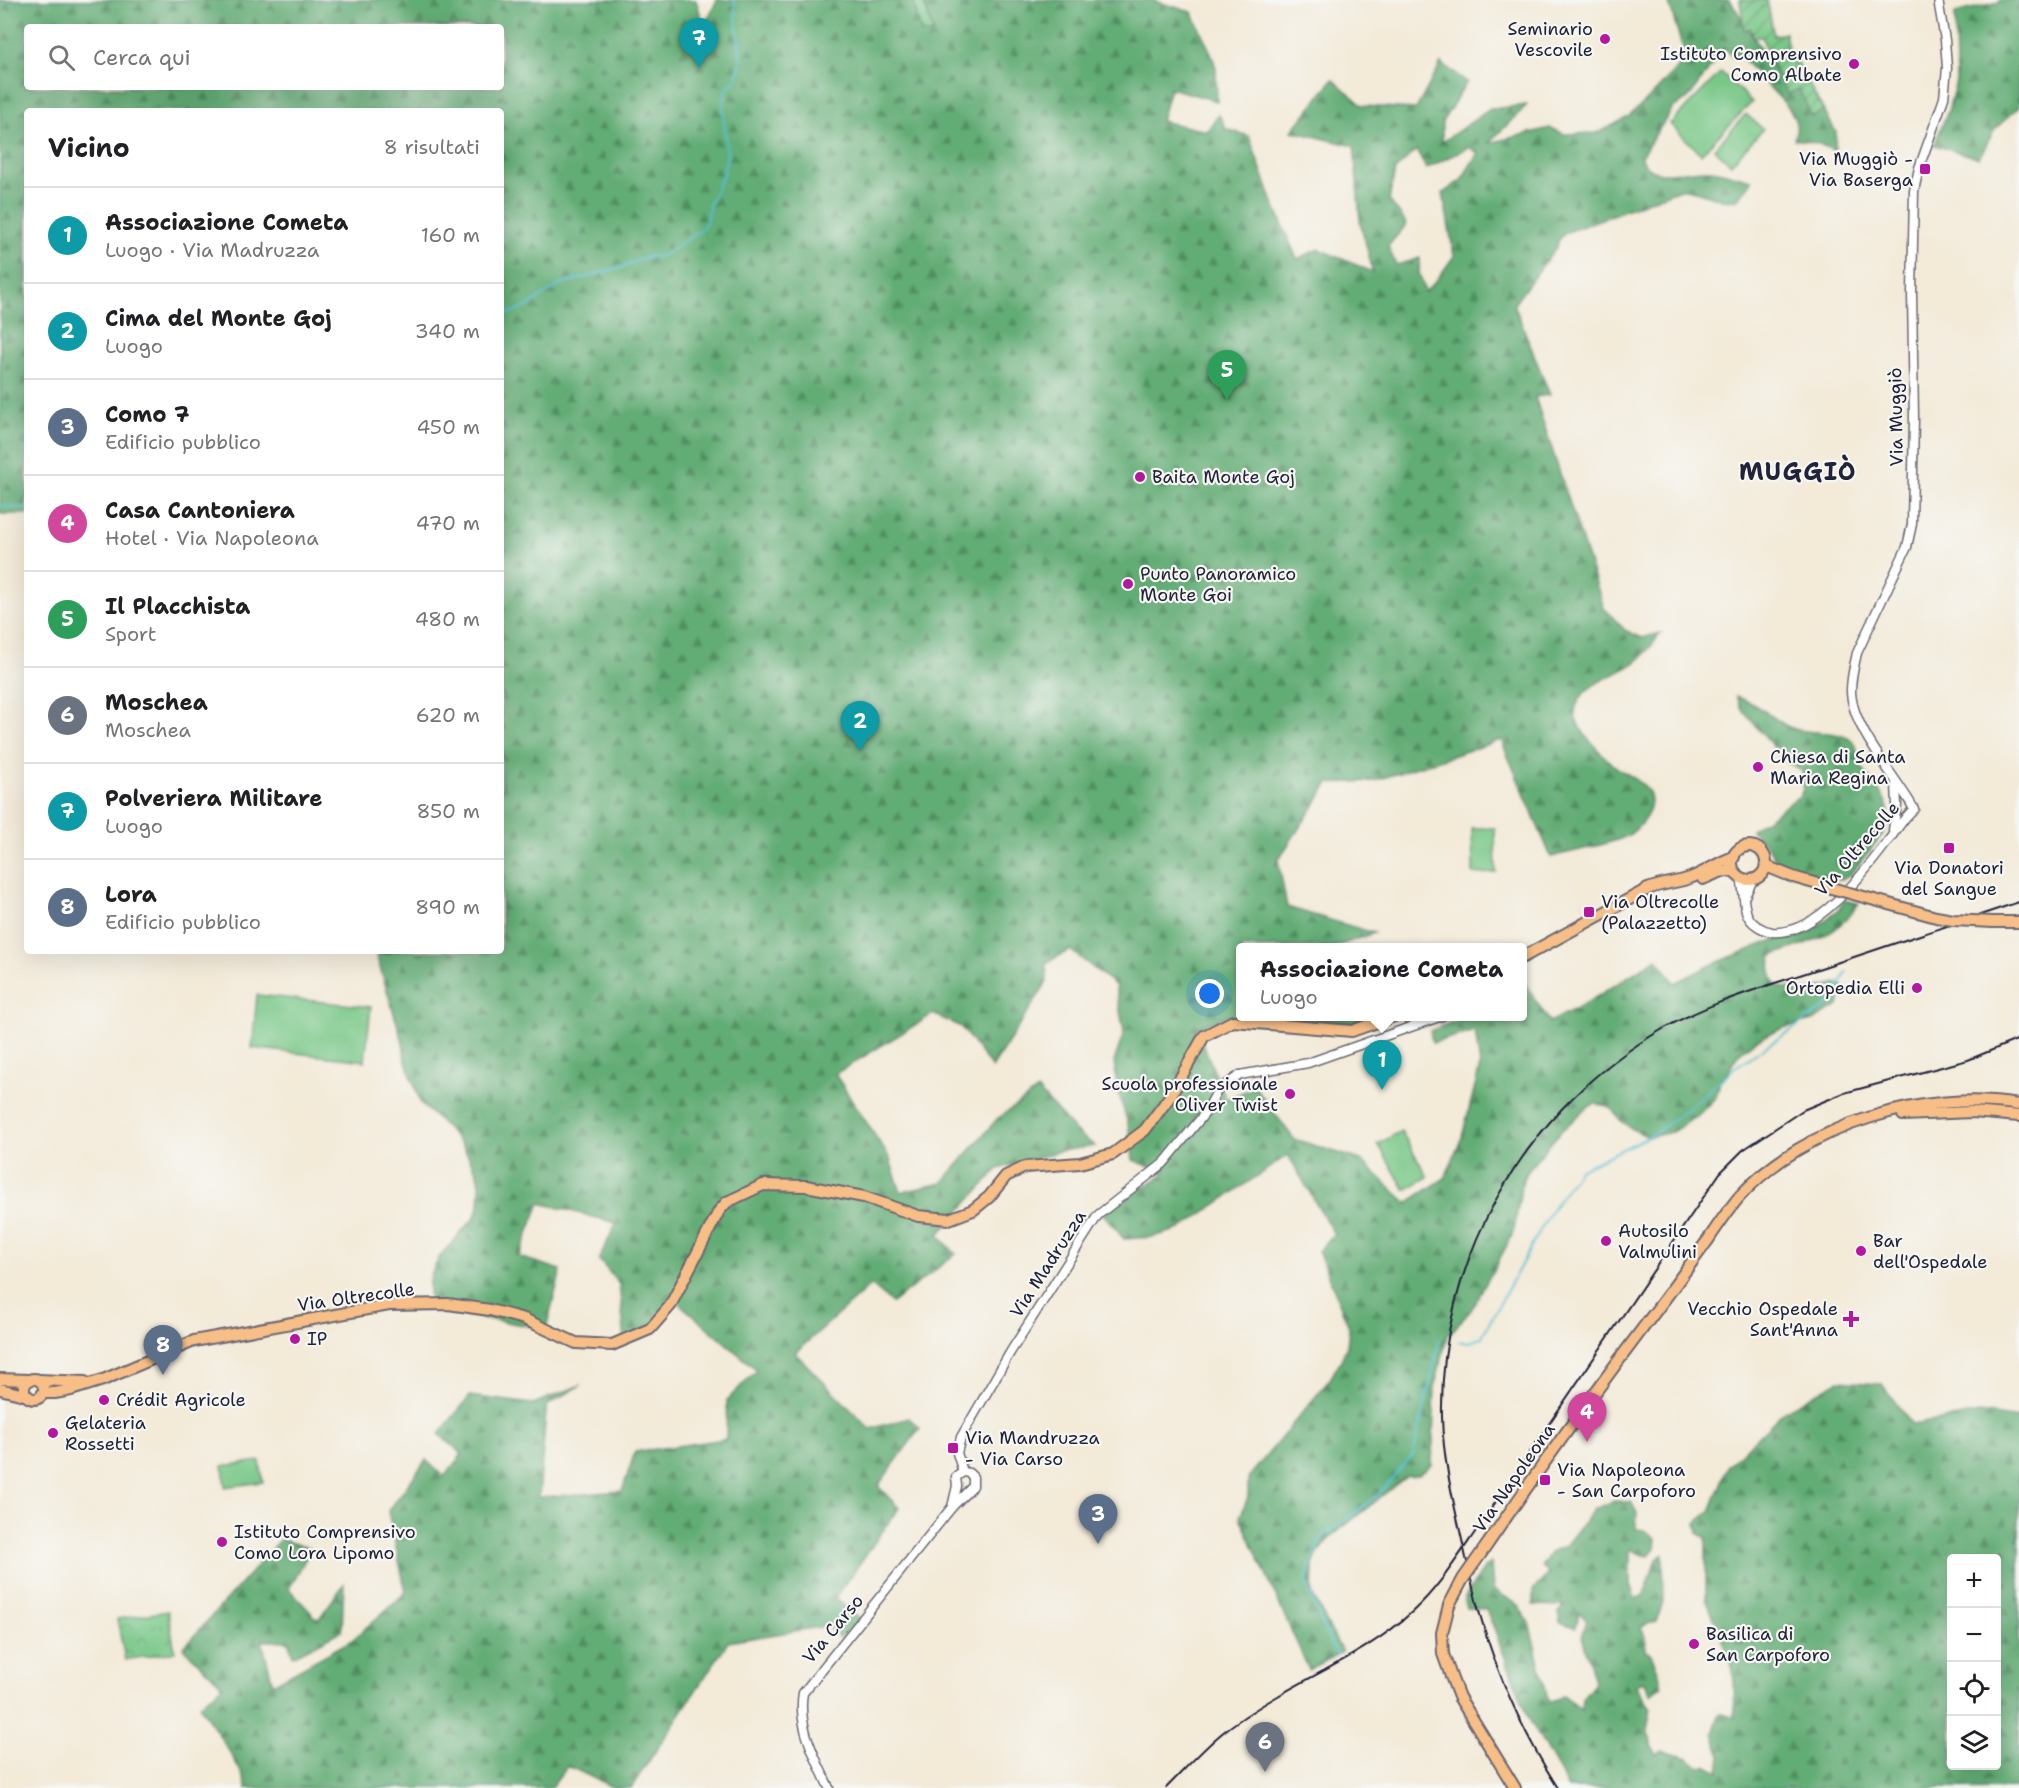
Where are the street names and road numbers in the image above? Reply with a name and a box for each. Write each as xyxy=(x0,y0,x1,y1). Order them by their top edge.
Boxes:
street label: Via Muggiò xyxy=(1883,367,1909,467)
street label: Via Oltrecolle xyxy=(1809,797,1905,901)
street label: Via Madruzza xyxy=(1004,1206,1092,1322)
street label: Via Oltrecolle xyxy=(296,1277,416,1317)
street label: Via Napoleona xyxy=(1467,1419,1561,1537)
street label: Via Carso xyxy=(797,1589,869,1669)

